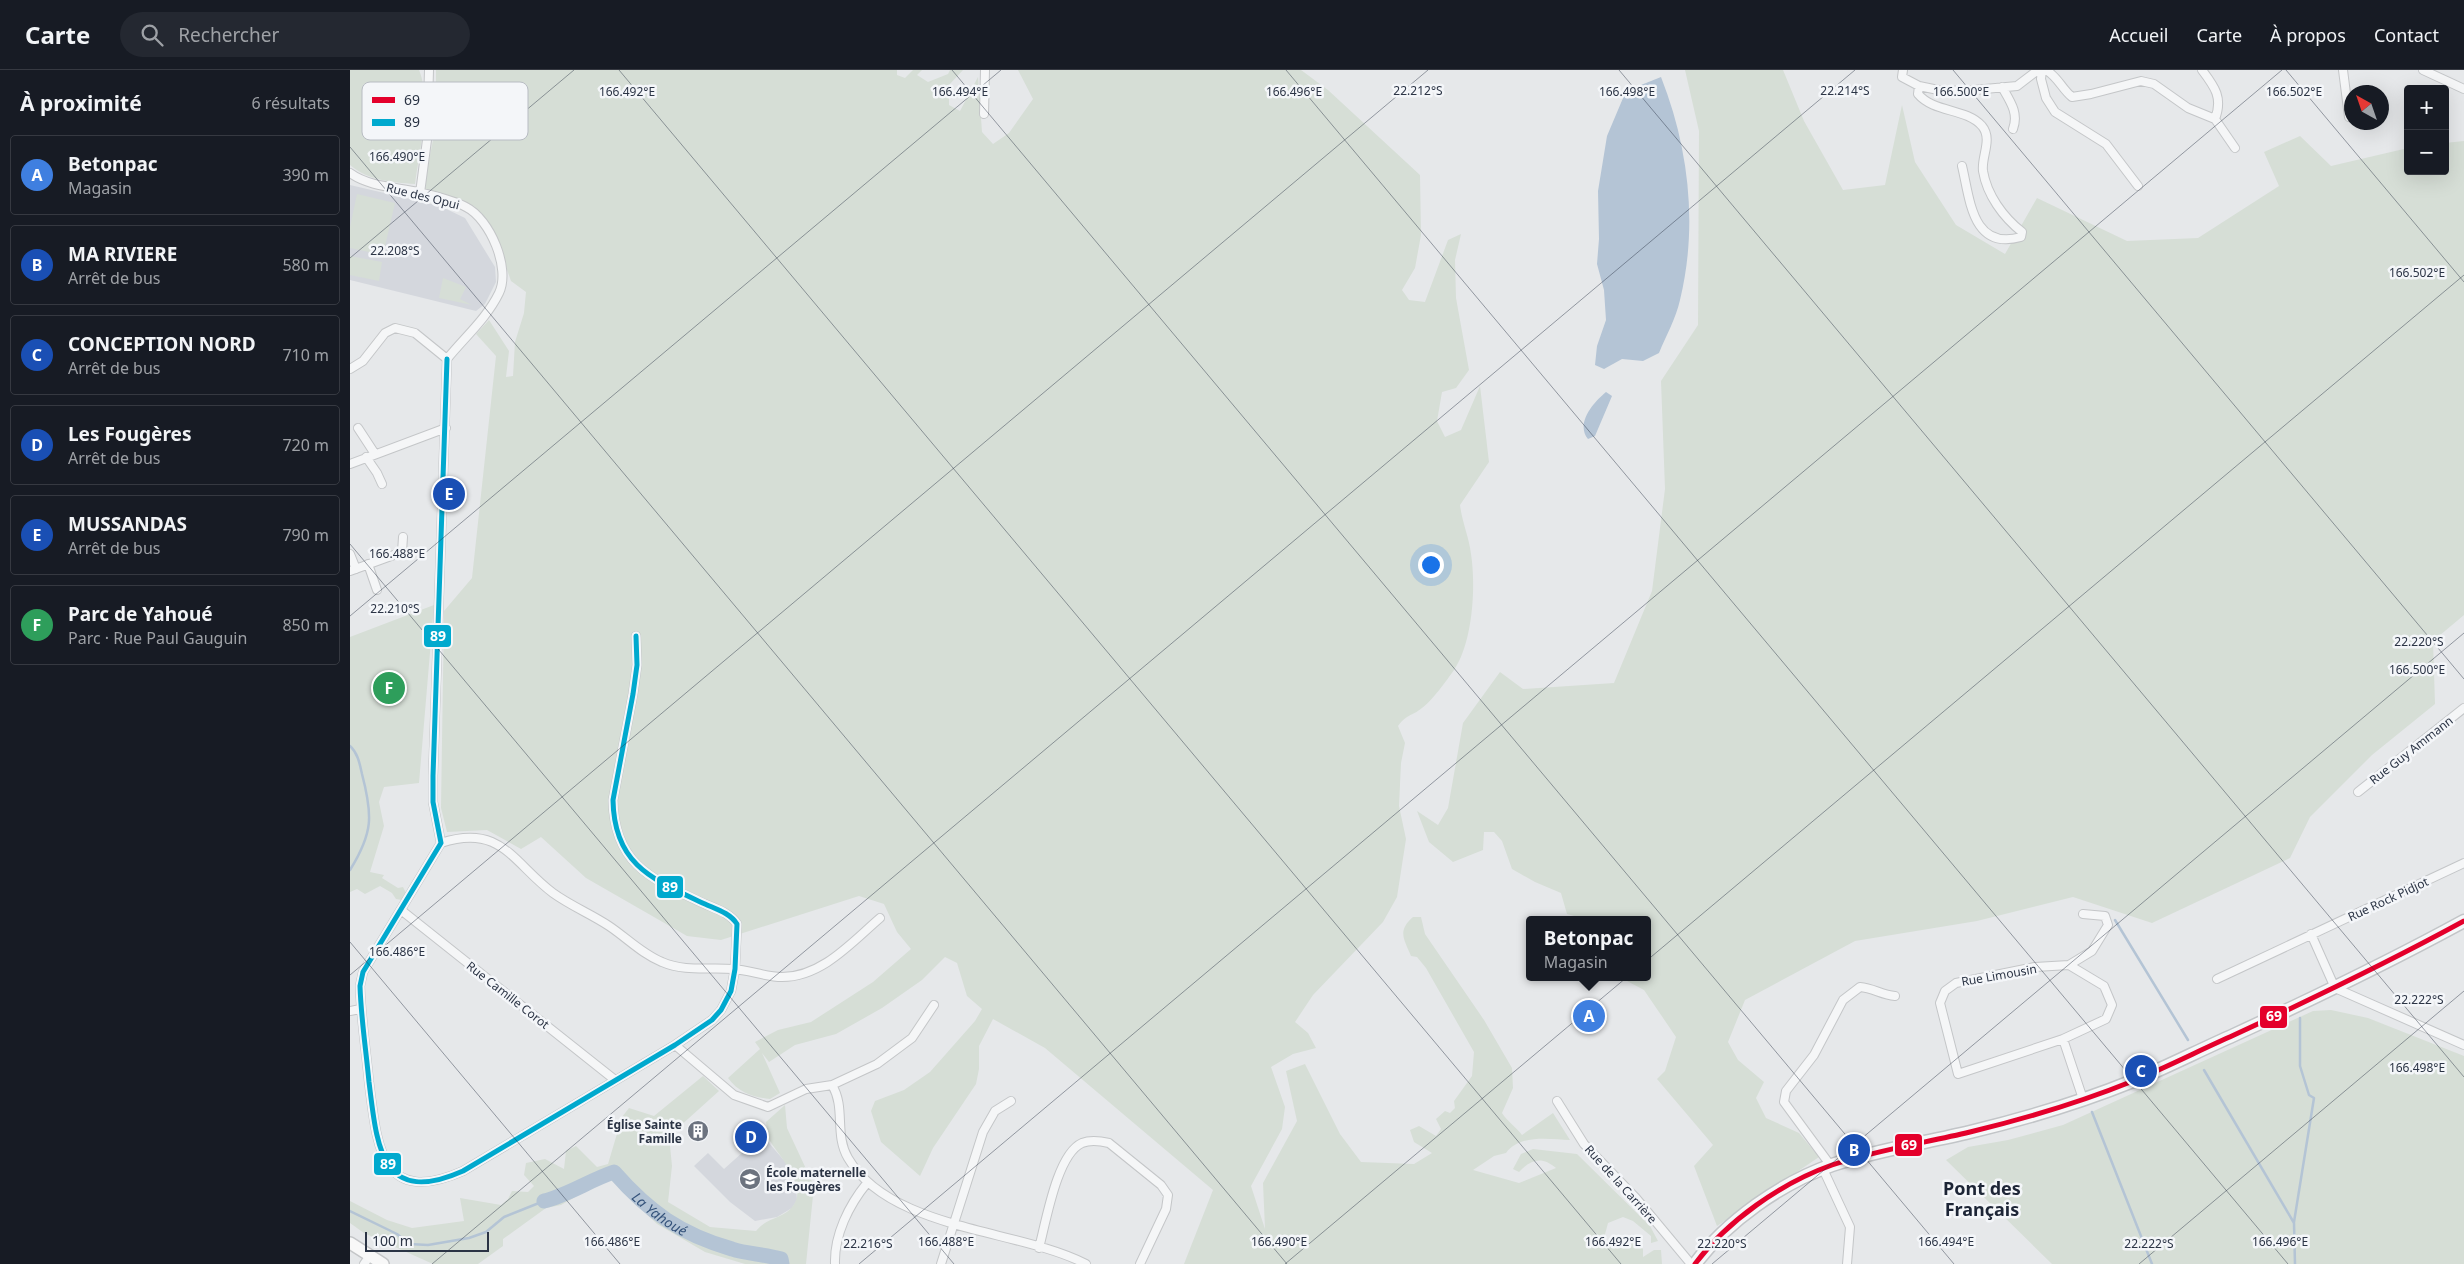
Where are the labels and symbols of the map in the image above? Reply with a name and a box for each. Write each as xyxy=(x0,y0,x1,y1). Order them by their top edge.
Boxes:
legend xyxy=(362,82,528,140)
text: 22.212°S xyxy=(1393,82,1443,99)
text: 22.214°S xyxy=(1820,82,1870,99)
text: 166.492°E xyxy=(599,83,655,100)
text: 166.494°E xyxy=(932,83,988,100)
text: 166.496°E xyxy=(1266,83,1322,100)
text: 166.498°E xyxy=(1599,83,1655,100)
text: 166.500°E xyxy=(1933,83,1989,100)
text: 166.502°E xyxy=(2266,83,2322,100)
north arrow xyxy=(2344,85,2389,130)
text: 69 xyxy=(404,90,420,109)
text: 89 xyxy=(404,112,420,131)
text: 166.490°E xyxy=(369,148,425,165)
street label: Rue des Opui xyxy=(385,179,461,213)
text: 22.208°S xyxy=(370,242,420,259)
text: 166.502°E xyxy=(2389,264,2445,281)
pin: E xyxy=(433,475,465,513)
text: 166.488°E xyxy=(369,545,425,562)
your location xyxy=(1418,552,1444,578)
text: 22.210°S xyxy=(370,600,420,617)
line badge: 89 xyxy=(423,624,452,648)
text: 89 xyxy=(430,626,446,645)
text: 22.220°S xyxy=(2394,633,2444,650)
text: 166.500°E xyxy=(2389,661,2445,678)
pin: F xyxy=(373,669,405,707)
street label: Rue Guy Ammann xyxy=(2366,712,2456,788)
street label: Rue Rock Pidjot xyxy=(2345,873,2432,925)
line badge: 89 xyxy=(656,875,684,899)
text: 89 xyxy=(662,877,678,896)
text: 166.486°E xyxy=(369,943,425,960)
street label: Rue Camille Corot xyxy=(463,957,553,1033)
street label: Rue Limousin xyxy=(1960,960,2038,990)
text: 22.222°S xyxy=(2394,991,2444,1008)
pin: A xyxy=(1573,997,1605,1035)
line badge: 69 xyxy=(2259,1005,2288,1029)
text: 69 xyxy=(2266,1006,2282,1025)
pin: C xyxy=(2125,1052,2157,1090)
text: 166.498°E xyxy=(2389,1059,2445,1076)
place label: Église Sainte Famille xyxy=(607,1116,682,1147)
pin: D xyxy=(735,1118,767,1156)
building icon: Église Sainte Famille xyxy=(686,1119,710,1143)
pin: B xyxy=(1838,1131,1870,1169)
line badge: 69 xyxy=(1894,1133,1923,1157)
text: 69 xyxy=(1901,1135,1917,1154)
street label: Rue de la Carrière xyxy=(1581,1141,1661,1227)
line badge: 89 xyxy=(373,1152,402,1176)
text: 89 xyxy=(380,1154,396,1173)
place label: École maternelle les Fougères xyxy=(766,1164,866,1195)
school or university icon: École maternelle les Fougères xyxy=(738,1167,762,1191)
district label: Pont des Français xyxy=(1943,1176,2021,1221)
water label: La Yahoué xyxy=(628,1187,691,1240)
scale bar xyxy=(365,1229,489,1252)
text: 166.486°E xyxy=(584,1233,640,1250)
text: 166.488°E xyxy=(918,1233,974,1250)
text: 166.490°E xyxy=(1251,1233,1307,1250)
text: 166.492°E xyxy=(1585,1233,1641,1250)
text: 166.494°E xyxy=(1918,1233,1974,1250)
text: 166.496°E xyxy=(2252,1233,2308,1250)
text: 22.216°S xyxy=(843,1235,893,1252)
text: 22.220°S xyxy=(1697,1235,1747,1252)
text: 22.222°S xyxy=(2124,1235,2174,1252)

